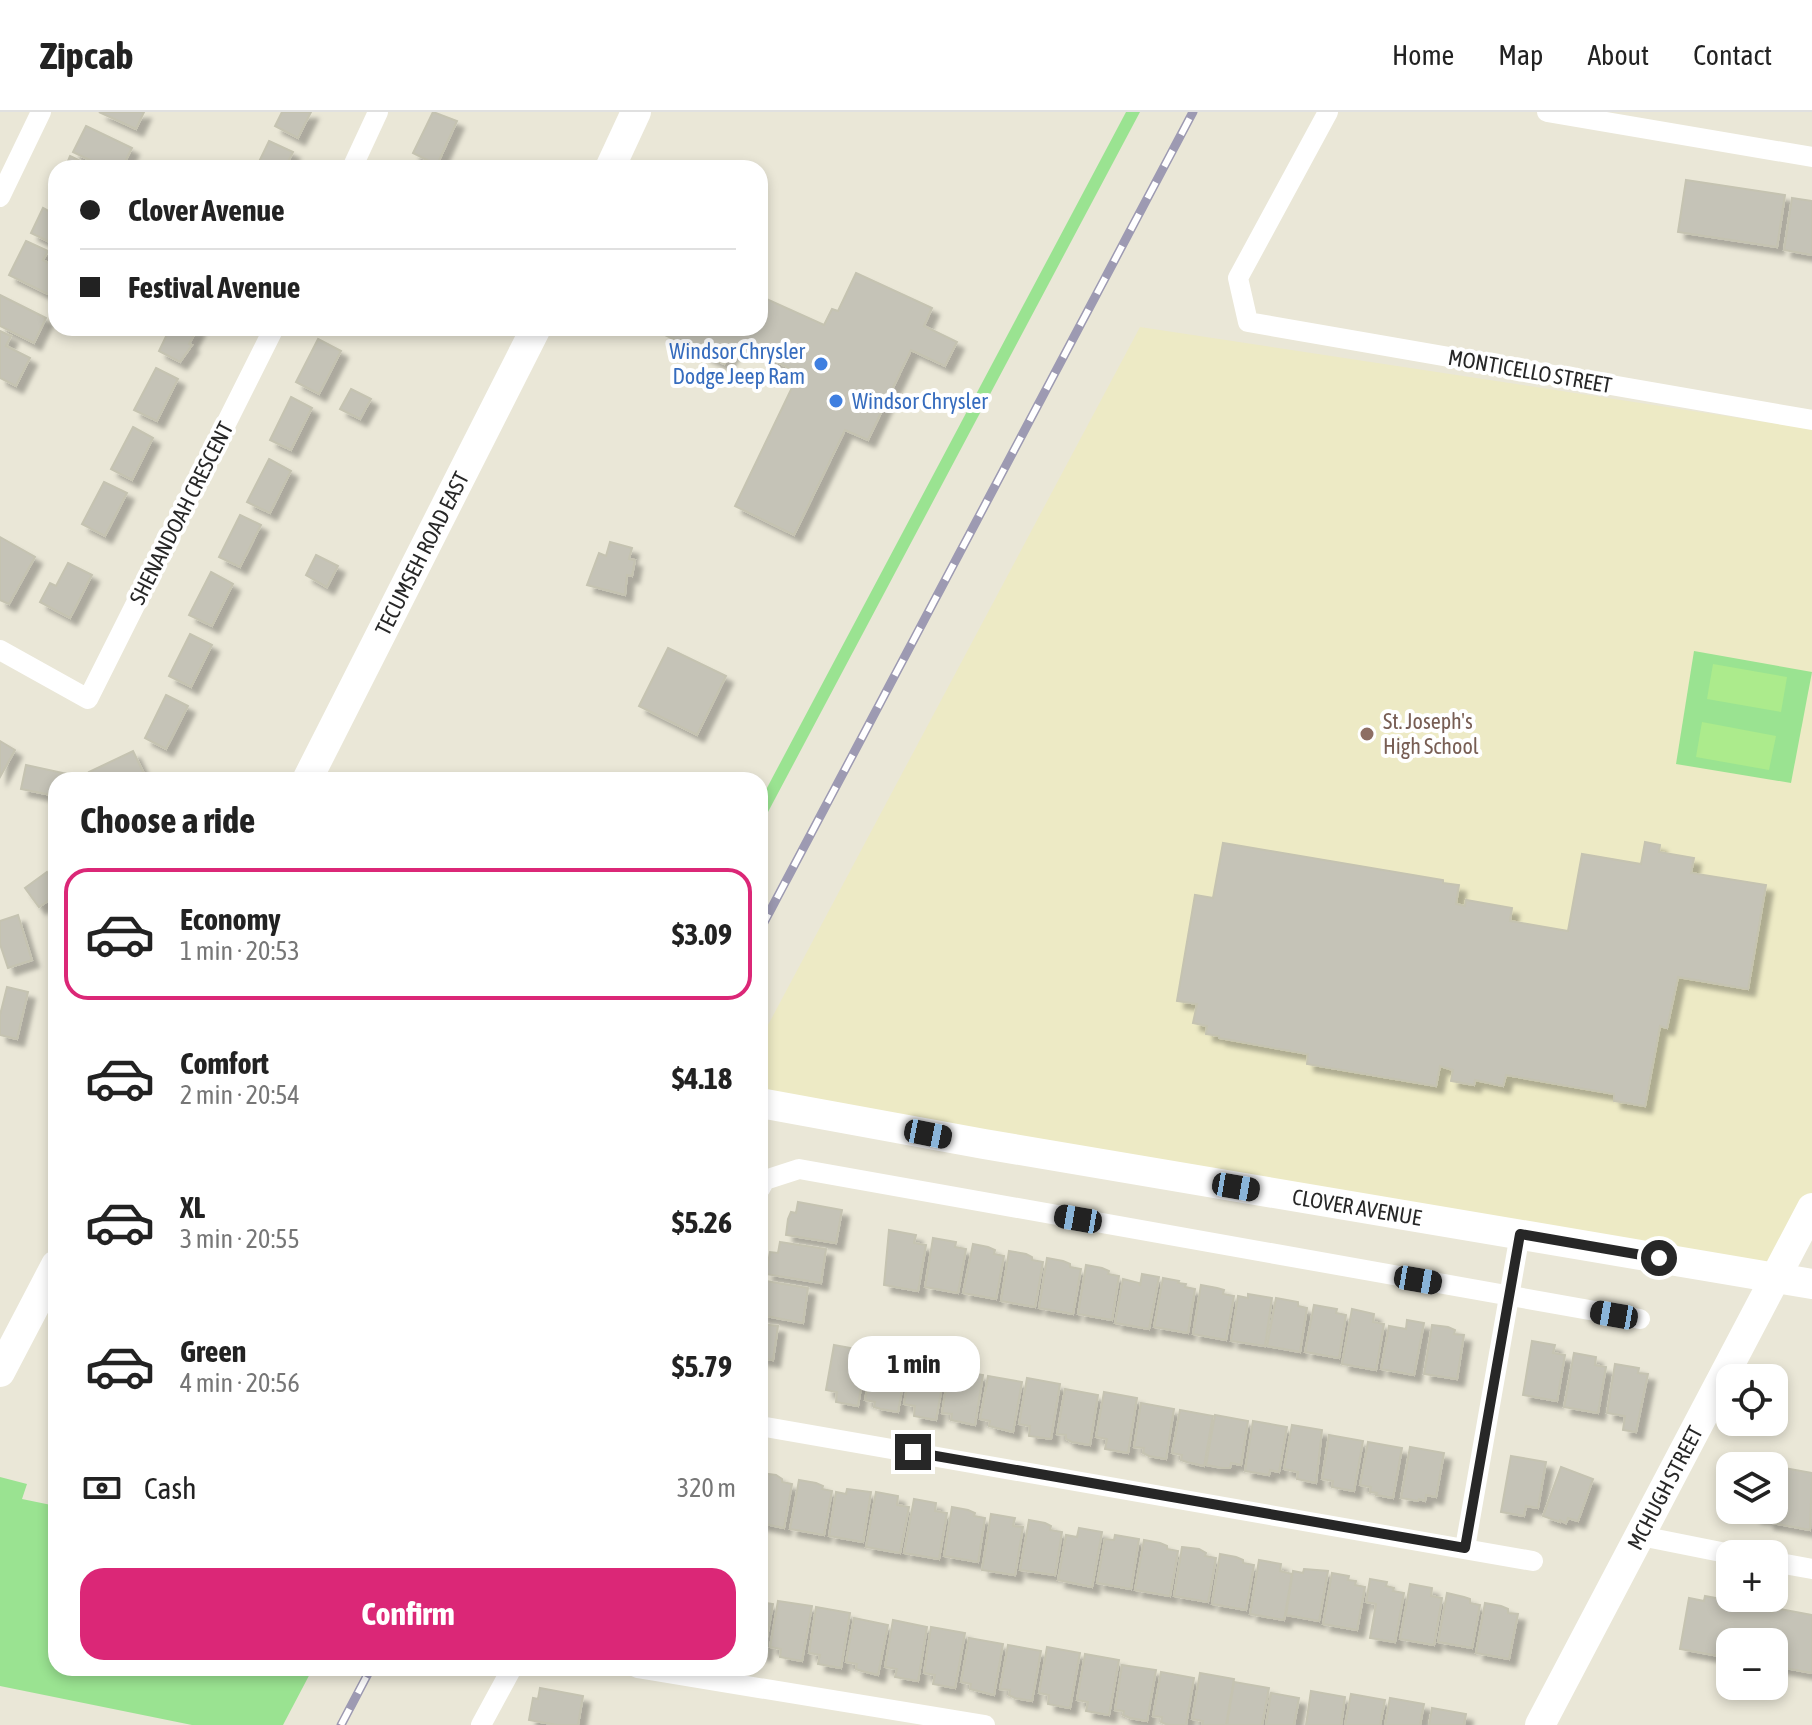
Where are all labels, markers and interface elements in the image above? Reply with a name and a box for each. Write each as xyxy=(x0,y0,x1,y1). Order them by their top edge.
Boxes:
text: Zipcab xyxy=(40,34,134,77)
text: Home xyxy=(1392,39,1454,71)
text: Map xyxy=(1498,39,1543,71)
text: About xyxy=(1587,39,1649,71)
text: Contact xyxy=(1693,39,1772,71)
text: Clover Avenue xyxy=(128,193,285,227)
text: Festival Avenue xyxy=(128,270,300,304)
place label: Windsor Chrysler Dodge Jeep Ram xyxy=(669,338,806,389)
street label: MONTICELLO STREET xyxy=(1446,344,1614,398)
marker: Windsor Chrysler Dodge Jeep Ram xyxy=(812,355,830,373)
place label: Windsor Chrysler xyxy=(852,388,988,414)
marker: Windsor Chrysler xyxy=(827,392,845,410)
street label: SHENANDOAH CRESCENT xyxy=(124,417,238,609)
street label: TECUMSEH ROAD EAST xyxy=(370,467,474,640)
place label: St. Joseph's High School xyxy=(1383,708,1479,759)
marker: St. Joseph's High School xyxy=(1358,725,1376,743)
text: Choose a ride xyxy=(80,799,255,841)
icon: car xyxy=(84,898,156,970)
text: Economy xyxy=(180,902,281,936)
text: $3.09 xyxy=(672,917,732,951)
text: 1 min · 20:53 xyxy=(180,936,300,966)
icon: car xyxy=(84,1042,156,1114)
text: Comfort xyxy=(180,1046,269,1080)
text: $4.18 xyxy=(672,1061,732,1095)
text: 2 min · 20:54 xyxy=(180,1080,300,1110)
car xyxy=(902,1118,954,1150)
car xyxy=(1210,1171,1262,1203)
street label: CLOVER AVENUE xyxy=(1290,1183,1424,1231)
icon: car xyxy=(84,1186,156,1258)
text: XL xyxy=(180,1190,205,1224)
car xyxy=(1052,1203,1104,1235)
text: $5.26 xyxy=(672,1205,732,1239)
text: 3 min · 20:55 xyxy=(180,1224,300,1254)
route start xyxy=(1641,1240,1677,1276)
car xyxy=(1392,1264,1444,1296)
car xyxy=(1588,1299,1640,1331)
icon: car xyxy=(84,1330,156,1402)
text: Green xyxy=(180,1334,246,1368)
callout: 1 min xyxy=(847,1336,979,1392)
text: $5.79 xyxy=(672,1349,732,1383)
text: 1 min xyxy=(887,1349,941,1379)
map controls xyxy=(1716,1364,1788,1700)
button: locate xyxy=(1716,1364,1788,1436)
text: 4 min · 20:56 xyxy=(180,1368,300,1398)
street label: MCHUGH STREET xyxy=(1622,1421,1708,1554)
route end xyxy=(895,1434,931,1470)
button: layers xyxy=(1716,1452,1788,1524)
icon: cash xyxy=(80,1466,124,1510)
text: Cash xyxy=(144,1471,197,1505)
text: 320 m xyxy=(677,1473,736,1503)
button: + xyxy=(1716,1540,1788,1612)
button: Confirm xyxy=(80,1568,736,1660)
button: − xyxy=(1716,1628,1788,1700)

